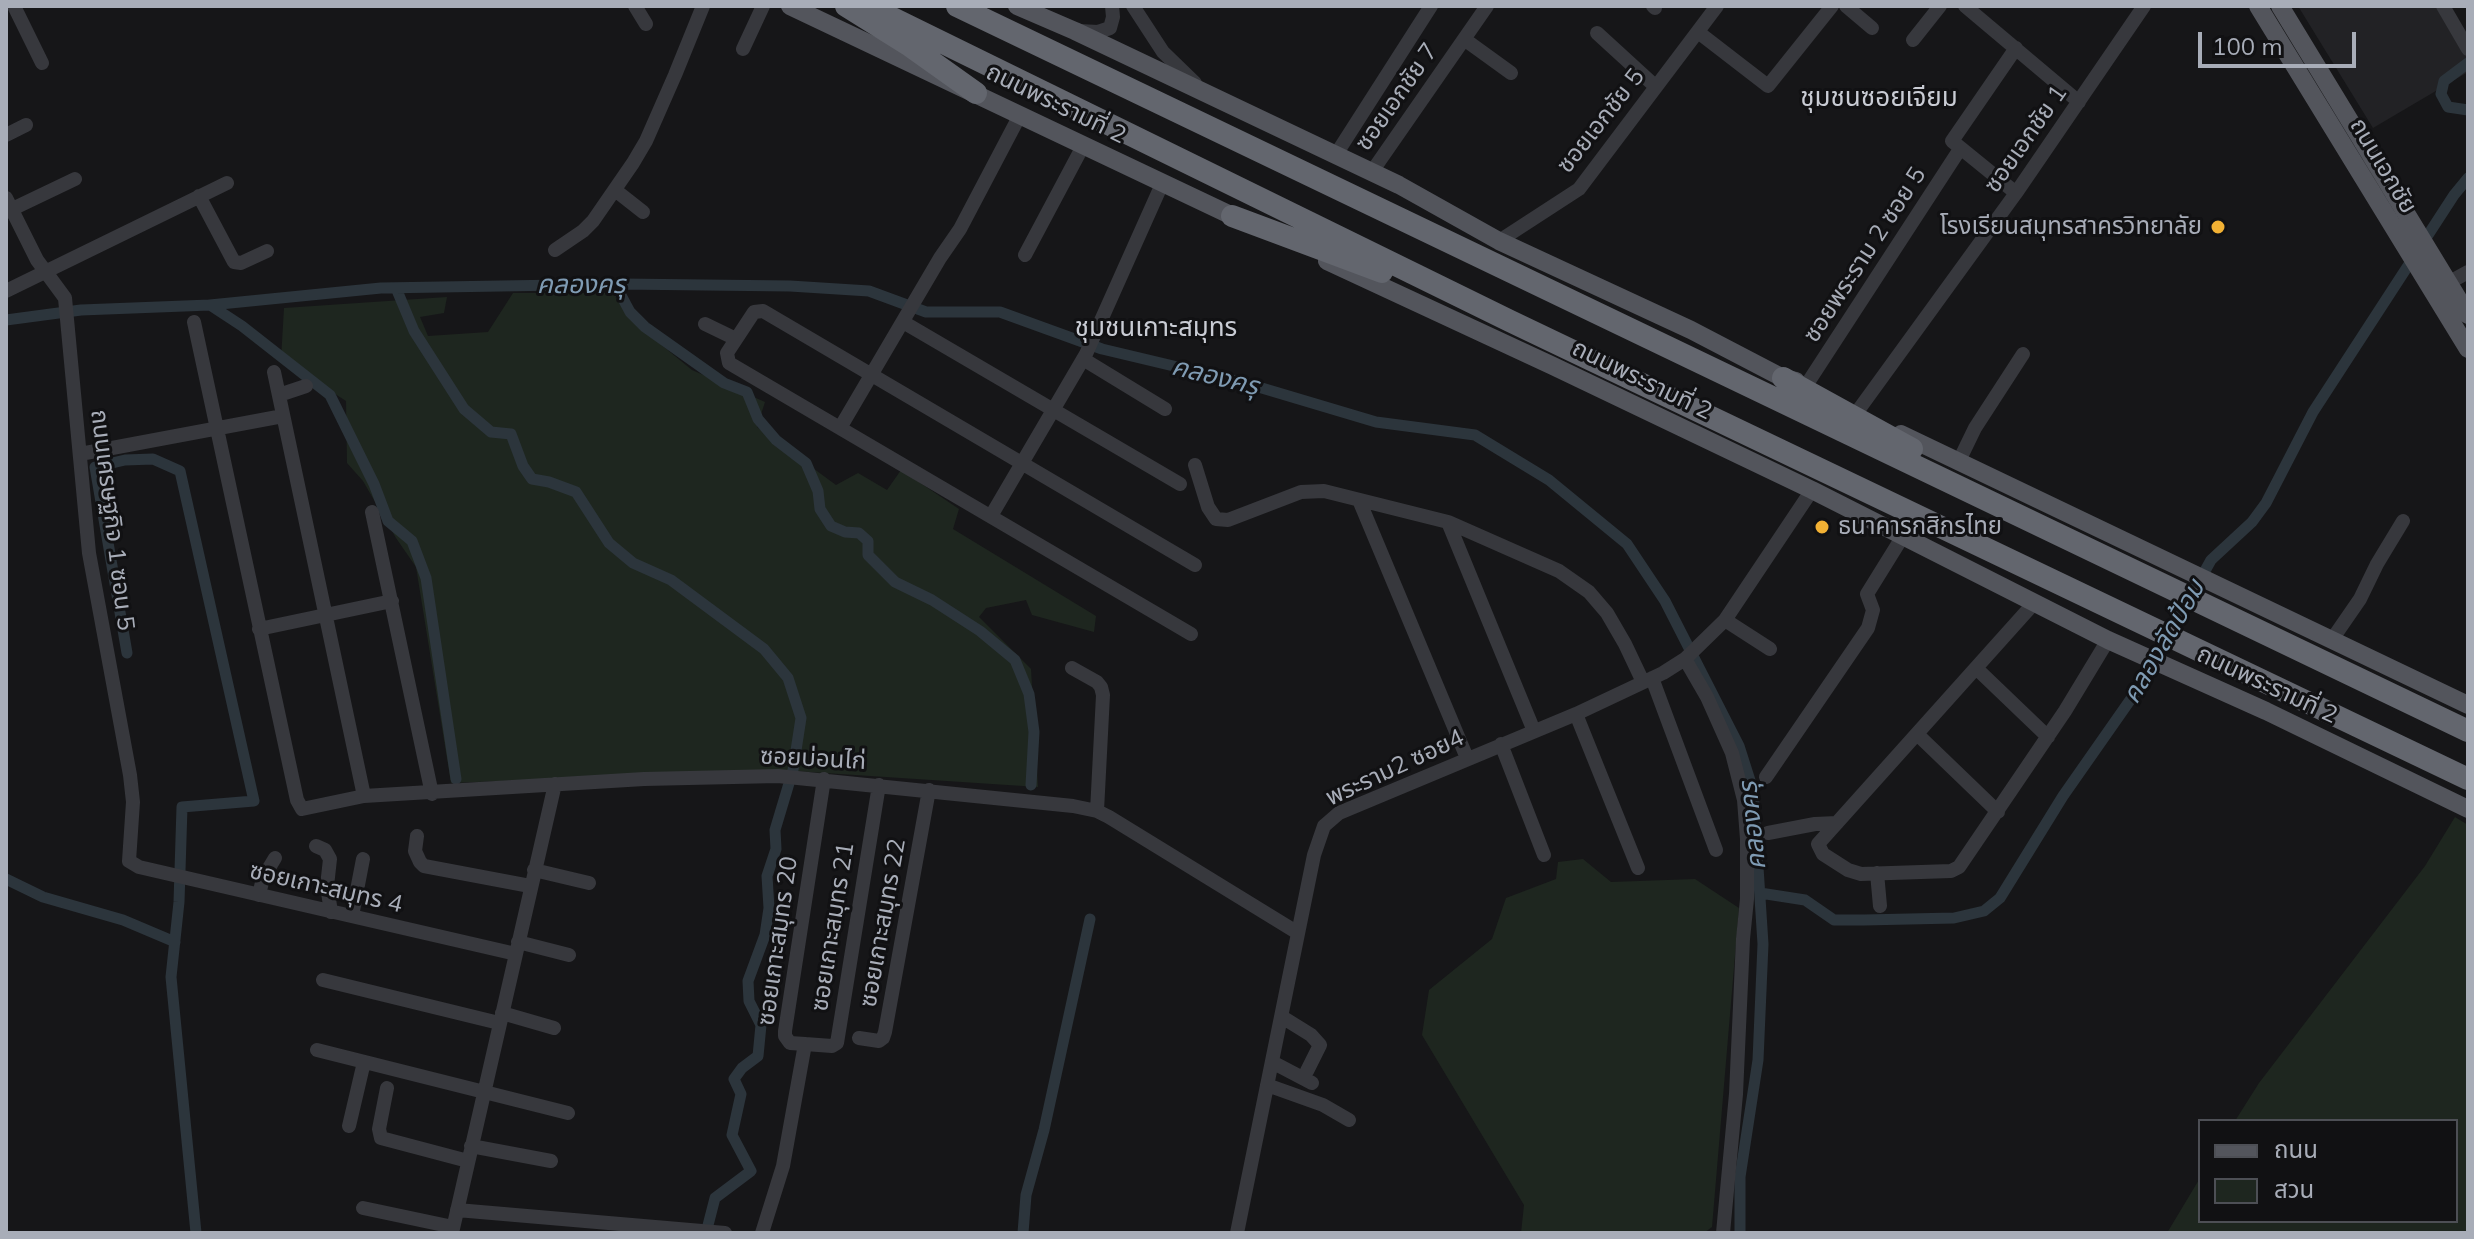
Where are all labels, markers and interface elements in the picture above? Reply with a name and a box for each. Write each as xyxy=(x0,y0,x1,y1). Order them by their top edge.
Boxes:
scale bar xyxy=(2202,16,2360,66)
text: 100 m xyxy=(2212,31,2283,61)
street label: ซอยเอกชัย 7 xyxy=(1349,38,1445,156)
street label: ถนนพระรามที่ 2 xyxy=(981,58,1131,150)
street label: ซอยเอกชัย 5 xyxy=(1551,63,1651,179)
street label: ซอยเอกชัย 1 xyxy=(1978,80,2074,198)
district label: ชุมชนซอยเจียม xyxy=(1800,82,1958,114)
street label: ถนนเอกชัย xyxy=(2343,113,2423,219)
street label: ซอยพระราม 2 ซอย 5 xyxy=(1798,162,1932,348)
place label: โรงเรียนสมุทรสาครวิทยาลัย xyxy=(1940,213,2202,241)
marker: โรงเรียนสมุทรสาครวิทยาลัย xyxy=(2209,218,2227,236)
water label: คลองครุ xyxy=(537,269,625,301)
district label: ชุมชนเกาะสมุทร xyxy=(1075,312,1237,344)
street label: ถนนพระรามที่ 2 xyxy=(1567,334,1717,426)
water label: คลองครุ xyxy=(1168,351,1262,403)
street label: ถนนเศรษฐกิจ 1 ซอน 5 xyxy=(84,408,140,632)
place label: ธนาคารกสิกรไทย xyxy=(1838,513,2002,541)
marker: ธนาคารกสิกรไทย xyxy=(1813,518,1831,536)
water label: คลองลัดป้อม xyxy=(2116,575,2212,709)
street label: ถนนพระรามที่ 2 xyxy=(2192,640,2342,730)
street label: พระราม2 ซอย4 xyxy=(1321,723,1469,813)
street label: ซอยบ่อนไก่ xyxy=(759,742,867,776)
water label: คลองครุ xyxy=(1733,780,1773,872)
street label: ซอยเกาะสมุทร 22 xyxy=(854,837,912,1009)
street label: ซอยเกาะสมุทร 21 xyxy=(805,841,861,1013)
street label: ซอยเกาะสมุทร 20 xyxy=(752,855,804,1027)
street label: ซอยเกาะสมุทร 4 xyxy=(247,856,405,920)
legend xyxy=(2198,1119,2458,1223)
text: ถนน xyxy=(2274,1134,2318,1164)
text: สวน xyxy=(2274,1174,2314,1204)

